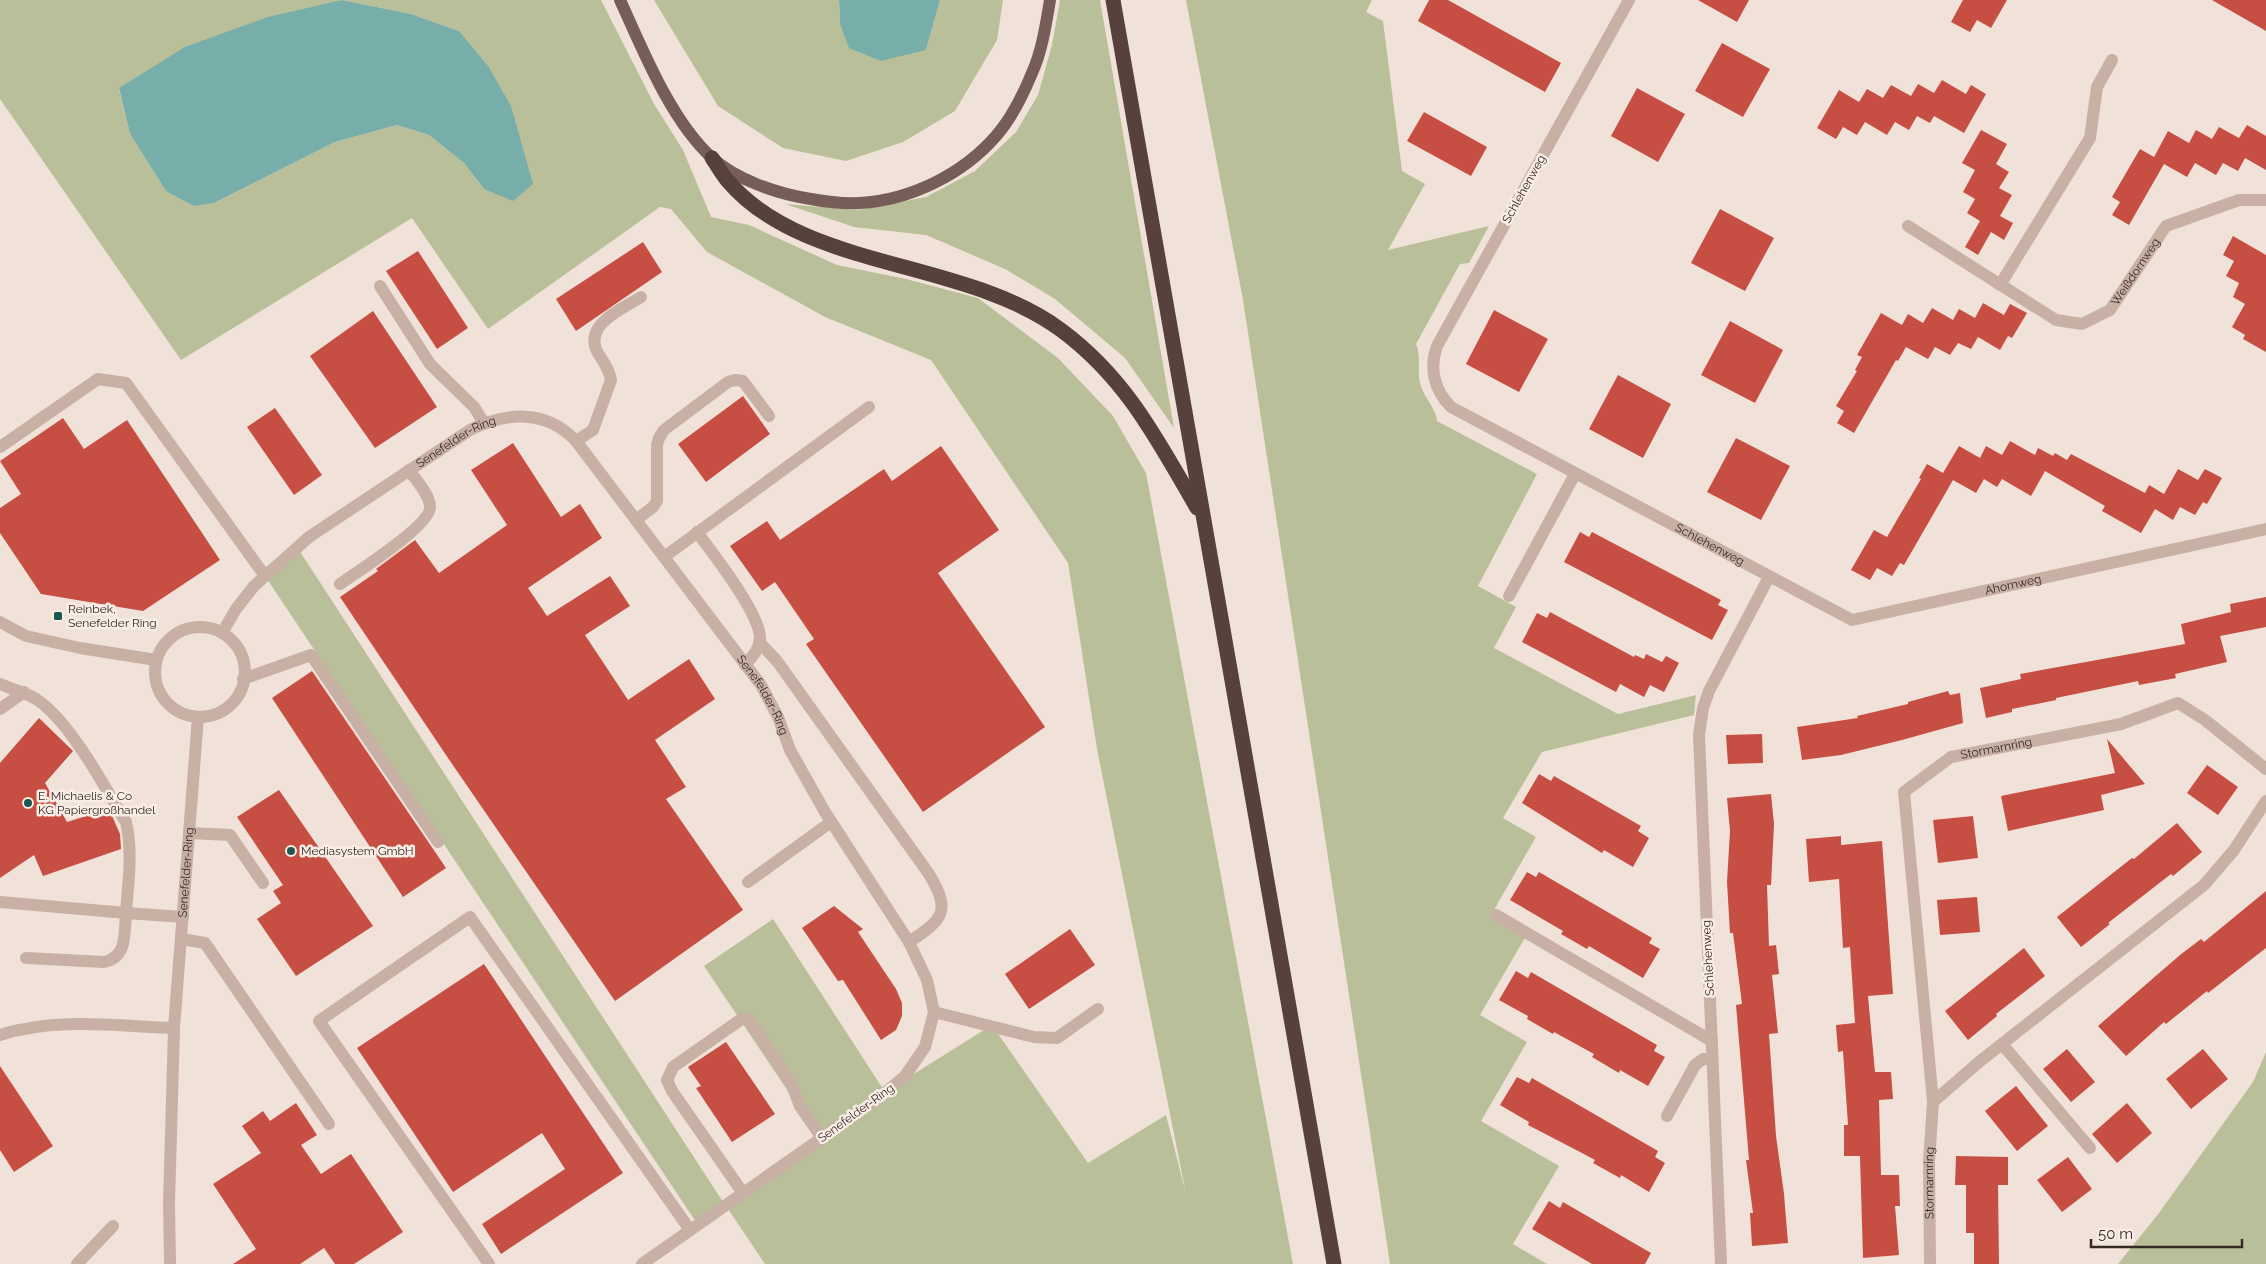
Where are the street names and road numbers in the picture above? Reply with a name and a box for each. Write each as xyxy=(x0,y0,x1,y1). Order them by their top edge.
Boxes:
street label: Schlehenweg xyxy=(1499,152,1549,226)
street label: Weißdornweg xyxy=(2108,235,2163,308)
street label: Senefelder-Ring xyxy=(413,413,498,471)
street label: Schlehenweg xyxy=(1673,520,1747,568)
street label: Ahornweg xyxy=(1984,572,2043,598)
street label: Senefelder-Ring xyxy=(734,652,791,737)
street label: Stormarnring xyxy=(1959,734,2033,762)
street label: Senefelder-Ring xyxy=(176,827,196,918)
street label: Schlehenweg xyxy=(1699,920,1717,996)
street label: Senefelder-Ring xyxy=(815,1081,897,1145)
street label: Stormarnring xyxy=(1922,1146,1937,1219)

